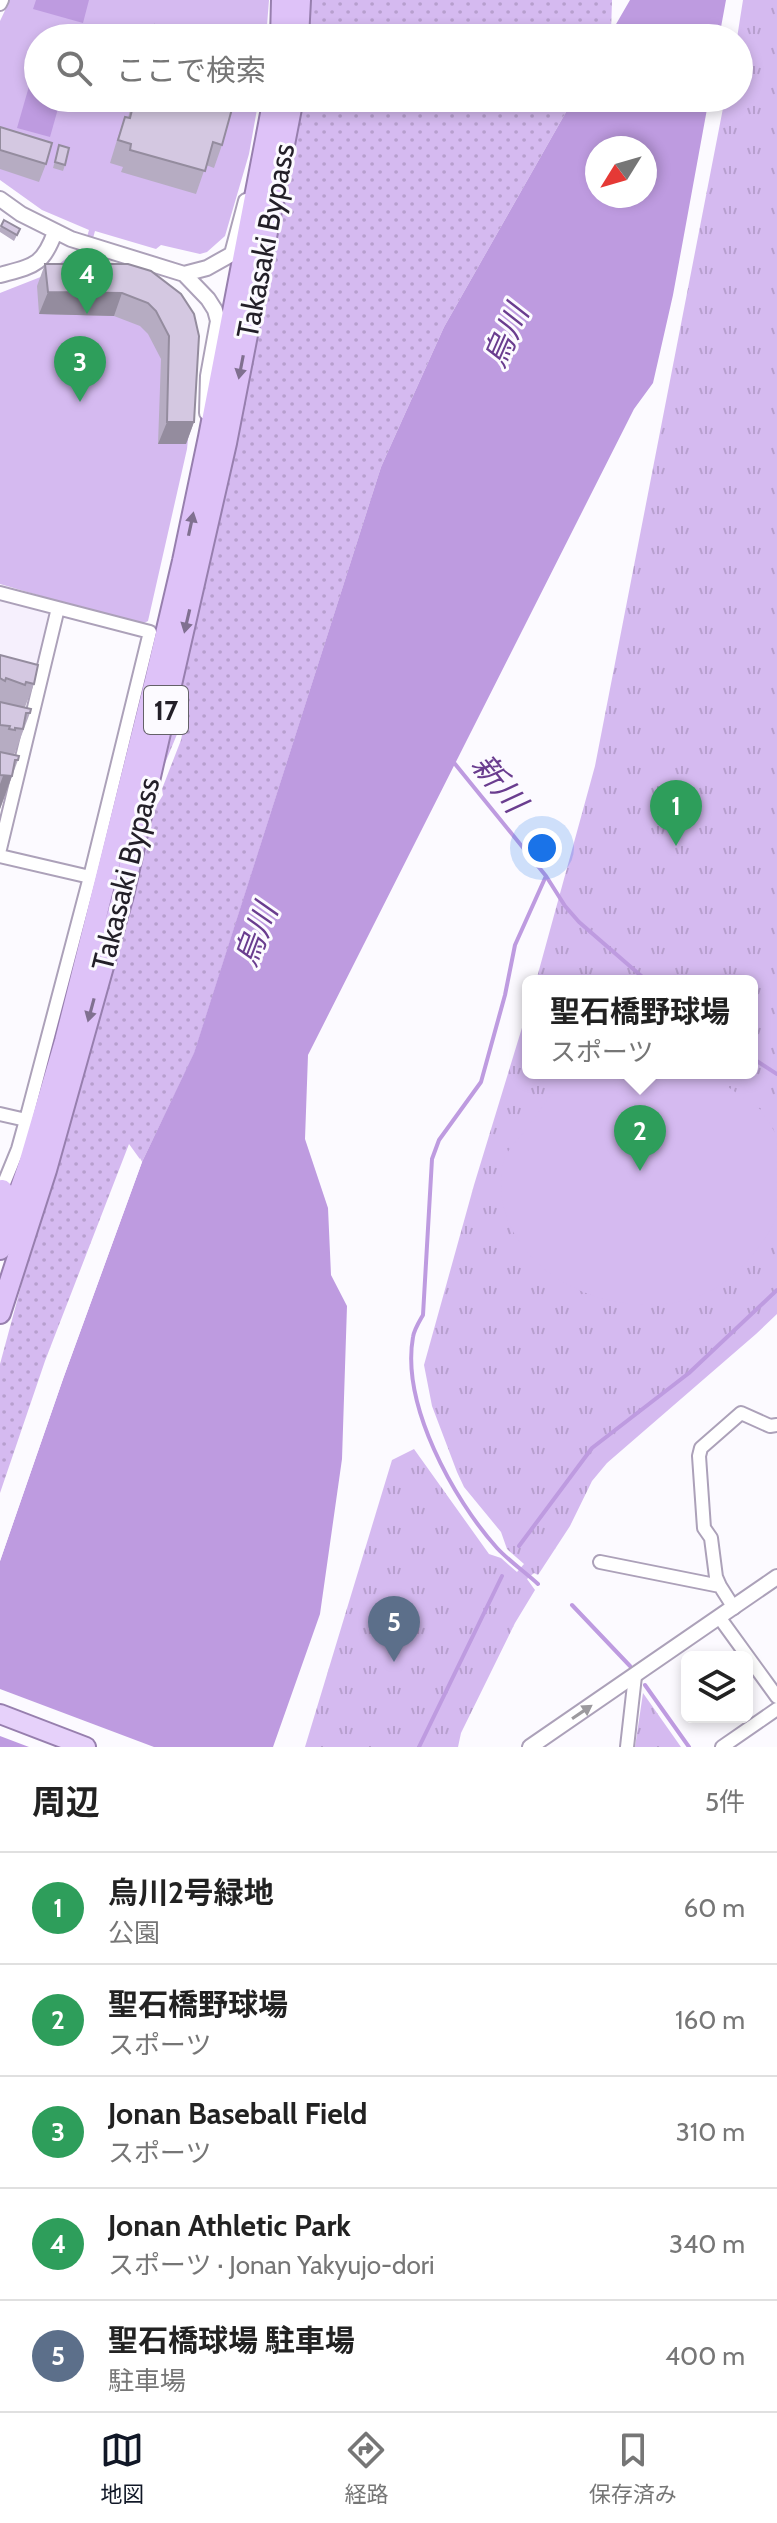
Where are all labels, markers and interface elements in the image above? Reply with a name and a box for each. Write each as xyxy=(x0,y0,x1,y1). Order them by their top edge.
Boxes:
search box xyxy=(24,24,753,112)
icon: search xyxy=(52,46,96,90)
text: ここで検索 xyxy=(116,52,266,89)
north arrow xyxy=(585,136,657,208)
street label: Takasaki Bypass xyxy=(228,140,303,342)
pin: 4 xyxy=(61,248,113,314)
water label: 烏川 xyxy=(475,296,538,373)
pin: 3 xyxy=(54,336,106,402)
one-way arrow xyxy=(234,355,247,380)
one-way arrow xyxy=(185,512,198,537)
one-way arrow xyxy=(180,609,193,634)
road number: 17 xyxy=(144,686,188,734)
water label: 新川 xyxy=(464,746,537,822)
street label: Takasaki Bypass xyxy=(84,773,167,974)
pin: 1 xyxy=(650,780,702,846)
your location xyxy=(522,828,562,868)
water label: 烏川 xyxy=(226,895,286,972)
popup xyxy=(522,975,758,1079)
text: 聖石橋野球場 xyxy=(550,993,730,1030)
one-way arrow xyxy=(85,997,97,1022)
text: スポーツ xyxy=(550,1036,653,1068)
pin: 2 xyxy=(614,1105,666,1171)
pin: 5 xyxy=(368,1596,420,1662)
map controls xyxy=(681,1651,753,1723)
button: layers xyxy=(681,1651,753,1723)
one-way arrow xyxy=(572,1704,593,1719)
text: 周辺 xyxy=(32,1781,100,1823)
text: 5件 xyxy=(705,1786,745,1818)
text: 烏川2号緑地 xyxy=(108,1874,274,1911)
text: 1 xyxy=(53,1892,63,1924)
text: 60 m xyxy=(683,1892,745,1924)
text: 公園 xyxy=(108,1917,160,1949)
text: 聖石橋野球場 xyxy=(108,1986,288,2023)
text: 2 xyxy=(51,2004,65,2036)
text: 160 m xyxy=(675,2004,745,2036)
text: スポーツ xyxy=(108,2029,211,2061)
text: Jonan Baseball Field xyxy=(108,2095,367,2132)
text: 3 xyxy=(51,2116,65,2148)
text: 310 m xyxy=(676,2116,745,2148)
text: スポーツ xyxy=(108,2137,211,2169)
text: Jonan Athletic Park xyxy=(108,2207,351,2244)
text: 4 xyxy=(50,2228,66,2260)
text: 340 m xyxy=(669,2228,745,2260)
text: スポーツ · Jonan Yakyujo-dori xyxy=(108,2249,435,2281)
text: 聖石橋球場 駐車場 xyxy=(108,2322,355,2359)
text: 5 xyxy=(51,2340,65,2372)
text: 400 m xyxy=(665,2340,745,2372)
text: 駐車場 xyxy=(108,2365,186,2397)
tab: 地図 xyxy=(100,2428,144,2508)
tab: 経路 xyxy=(344,2428,389,2508)
tab: 保存済み xyxy=(589,2428,677,2508)

